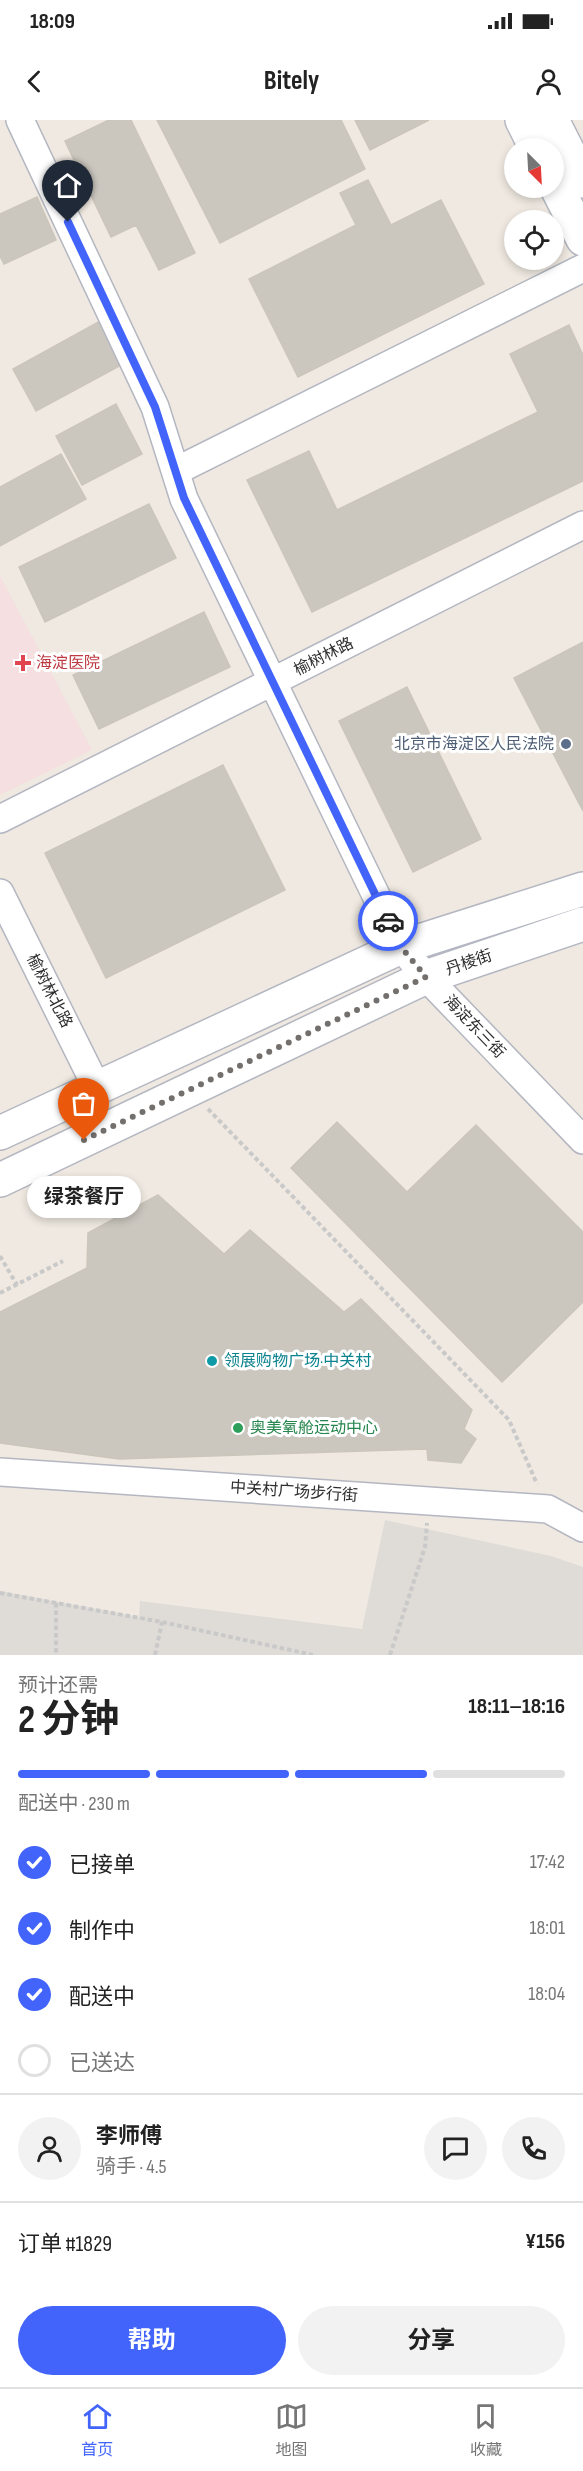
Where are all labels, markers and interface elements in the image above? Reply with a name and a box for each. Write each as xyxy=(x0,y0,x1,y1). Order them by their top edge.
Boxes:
text: 18:09 xyxy=(30,8,75,35)
icon: back xyxy=(18,65,51,98)
text: Bitely xyxy=(264,65,319,97)
icon: person xyxy=(532,65,565,98)
north arrow xyxy=(504,138,564,198)
map controls xyxy=(504,138,564,270)
pin xyxy=(42,160,93,222)
icon: home xyxy=(51,169,84,202)
button: locate xyxy=(504,210,564,270)
street label: 榆树林路 xyxy=(291,634,357,680)
marker: 海淀医院 xyxy=(14,654,32,672)
place label: 海淀医院 xyxy=(36,654,100,673)
place label: 北京市海淀区人民法院 xyxy=(394,735,554,754)
marker: 北京市海淀区人民法院 xyxy=(559,737,573,751)
courier xyxy=(358,891,418,951)
icon: car xyxy=(372,905,405,938)
street label: 丹棱街 xyxy=(443,946,495,980)
street label: 榆树林北路 xyxy=(22,951,76,1031)
street label: 海淀东三街 xyxy=(439,992,509,1062)
pin xyxy=(58,1078,109,1140)
icon: bag xyxy=(67,1087,100,1120)
callout: 绿茶餐厅 xyxy=(27,1176,141,1218)
text: 绿茶餐厅 xyxy=(44,1185,124,1209)
place label: 领展购物广场·中关村 xyxy=(224,1352,371,1371)
marker: 领展购物广场·中关村 xyxy=(205,1354,219,1368)
place label: 奥美氧舱运动中心 xyxy=(250,1419,378,1438)
marker: 奥美氧舱运动中心 xyxy=(231,1421,245,1435)
street label: 中关村广场步行街 xyxy=(229,1478,359,1506)
text: 预计还需 xyxy=(18,1674,98,1698)
text: 18:11–18:16 xyxy=(468,1693,565,1720)
text: 2 分钟 xyxy=(18,1697,119,1744)
text: 配送中 · 230 m xyxy=(18,1792,130,1816)
icon: check xyxy=(18,1846,51,1879)
text: 17:42 xyxy=(530,1850,565,1874)
text: 已接单 xyxy=(69,1852,135,1879)
icon: check xyxy=(18,1912,51,1945)
text: 18:01 xyxy=(530,1916,565,1940)
text: 制作中 xyxy=(69,1918,135,1945)
icon: check xyxy=(18,1978,51,2011)
text: 18:04 xyxy=(528,1982,565,2006)
text: 配送中 xyxy=(69,1984,135,2011)
text: 已送达 xyxy=(69,2050,135,2077)
button: person xyxy=(18,2117,81,2180)
button: chat xyxy=(424,2117,487,2180)
button: phone xyxy=(502,2117,565,2180)
text: 李师傅 xyxy=(96,2123,162,2150)
text: 骑手 · 4.5 xyxy=(96,2155,166,2179)
text: ¥156 xyxy=(525,2228,565,2255)
text: 订单 #1829 xyxy=(18,2231,112,2258)
button: 帮助 xyxy=(18,2306,286,2375)
button: 分享 xyxy=(298,2306,565,2375)
tab: 首页 xyxy=(81,2400,114,2460)
tab: 地图 xyxy=(275,2400,308,2460)
tab: 收藏 xyxy=(469,2400,502,2460)

